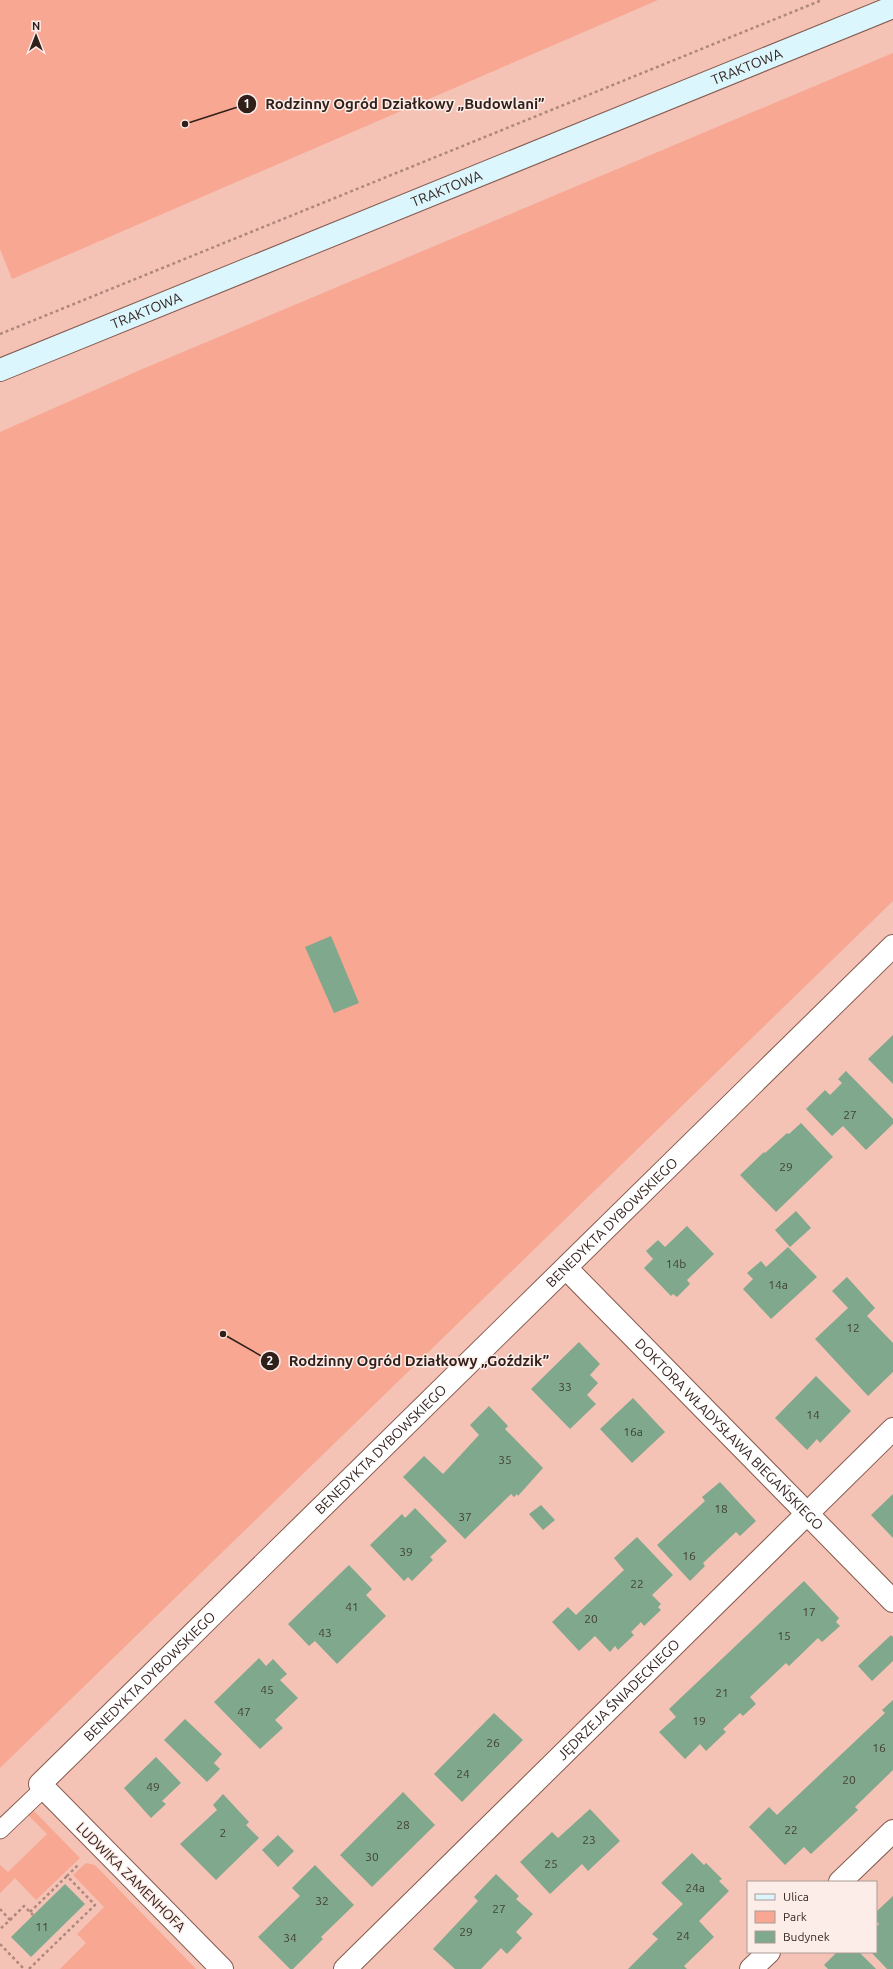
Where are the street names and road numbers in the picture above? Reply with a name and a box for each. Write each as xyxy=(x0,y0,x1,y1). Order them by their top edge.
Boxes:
street label: TRAKTOWA xyxy=(709,45,784,88)
street label: TRAKTOWA xyxy=(409,167,484,210)
street label: TRAKTOWA xyxy=(109,289,184,332)
street label: BENEDYKTA DYBOWSKIEGO xyxy=(543,1154,681,1290)
street label: DOKTORA WŁADYSŁAWA BIEGAŃSKIEGO xyxy=(632,1335,827,1533)
street label: BENEDYKTA DYBOWSKIEGO xyxy=(312,1381,450,1517)
street label: BENEDYKTA DYBOWSKIEGO xyxy=(80,1608,219,1744)
street label: JĘDRZEJA ŚNIADECKIEGO xyxy=(554,1636,683,1763)
street label: LUDWIKA ZAMENHOFA xyxy=(73,1819,189,1935)

